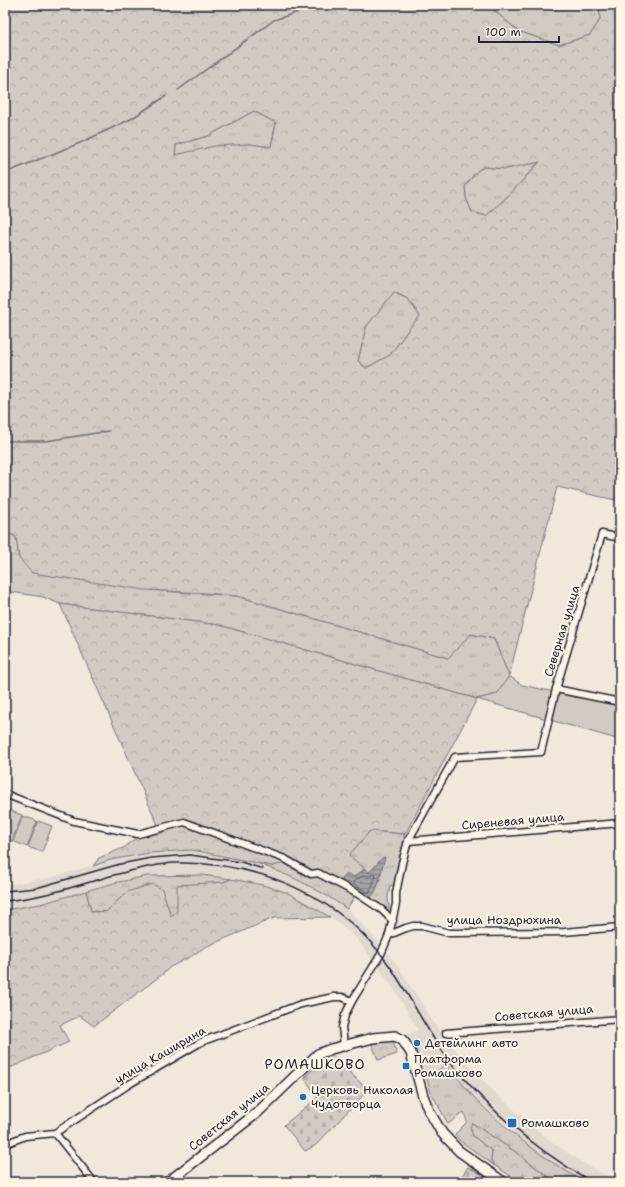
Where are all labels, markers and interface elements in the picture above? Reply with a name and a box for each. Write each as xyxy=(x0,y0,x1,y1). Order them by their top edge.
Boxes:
scale bar xyxy=(479,18,559,44)
text: 100 m xyxy=(485,24,521,40)
street label: Северная улица xyxy=(540,583,584,679)
street label: Сиреневая улица xyxy=(461,809,565,833)
street label: улица Ноздрюхина xyxy=(447,912,562,928)
street label: Советская улица xyxy=(494,1001,595,1025)
street label: улица Каширина xyxy=(112,1022,209,1088)
place label: Детейлинг авто xyxy=(425,1035,518,1051)
marker: Детейлинг авто xyxy=(412,1038,422,1048)
place label: Платформа Ромашково xyxy=(414,1051,482,1081)
district label: РОМАШКОВО xyxy=(264,1055,366,1073)
marker: Платформа Ромашково xyxy=(401,1061,411,1071)
street label: Советская улица xyxy=(185,1079,273,1154)
place label: Церковь Николая Чудотворца xyxy=(311,1082,413,1112)
marker: Церковь Николая Чудотворца xyxy=(298,1092,308,1102)
place label: Ромашково xyxy=(521,1115,589,1131)
marker: Ромашково xyxy=(506,1117,518,1129)

